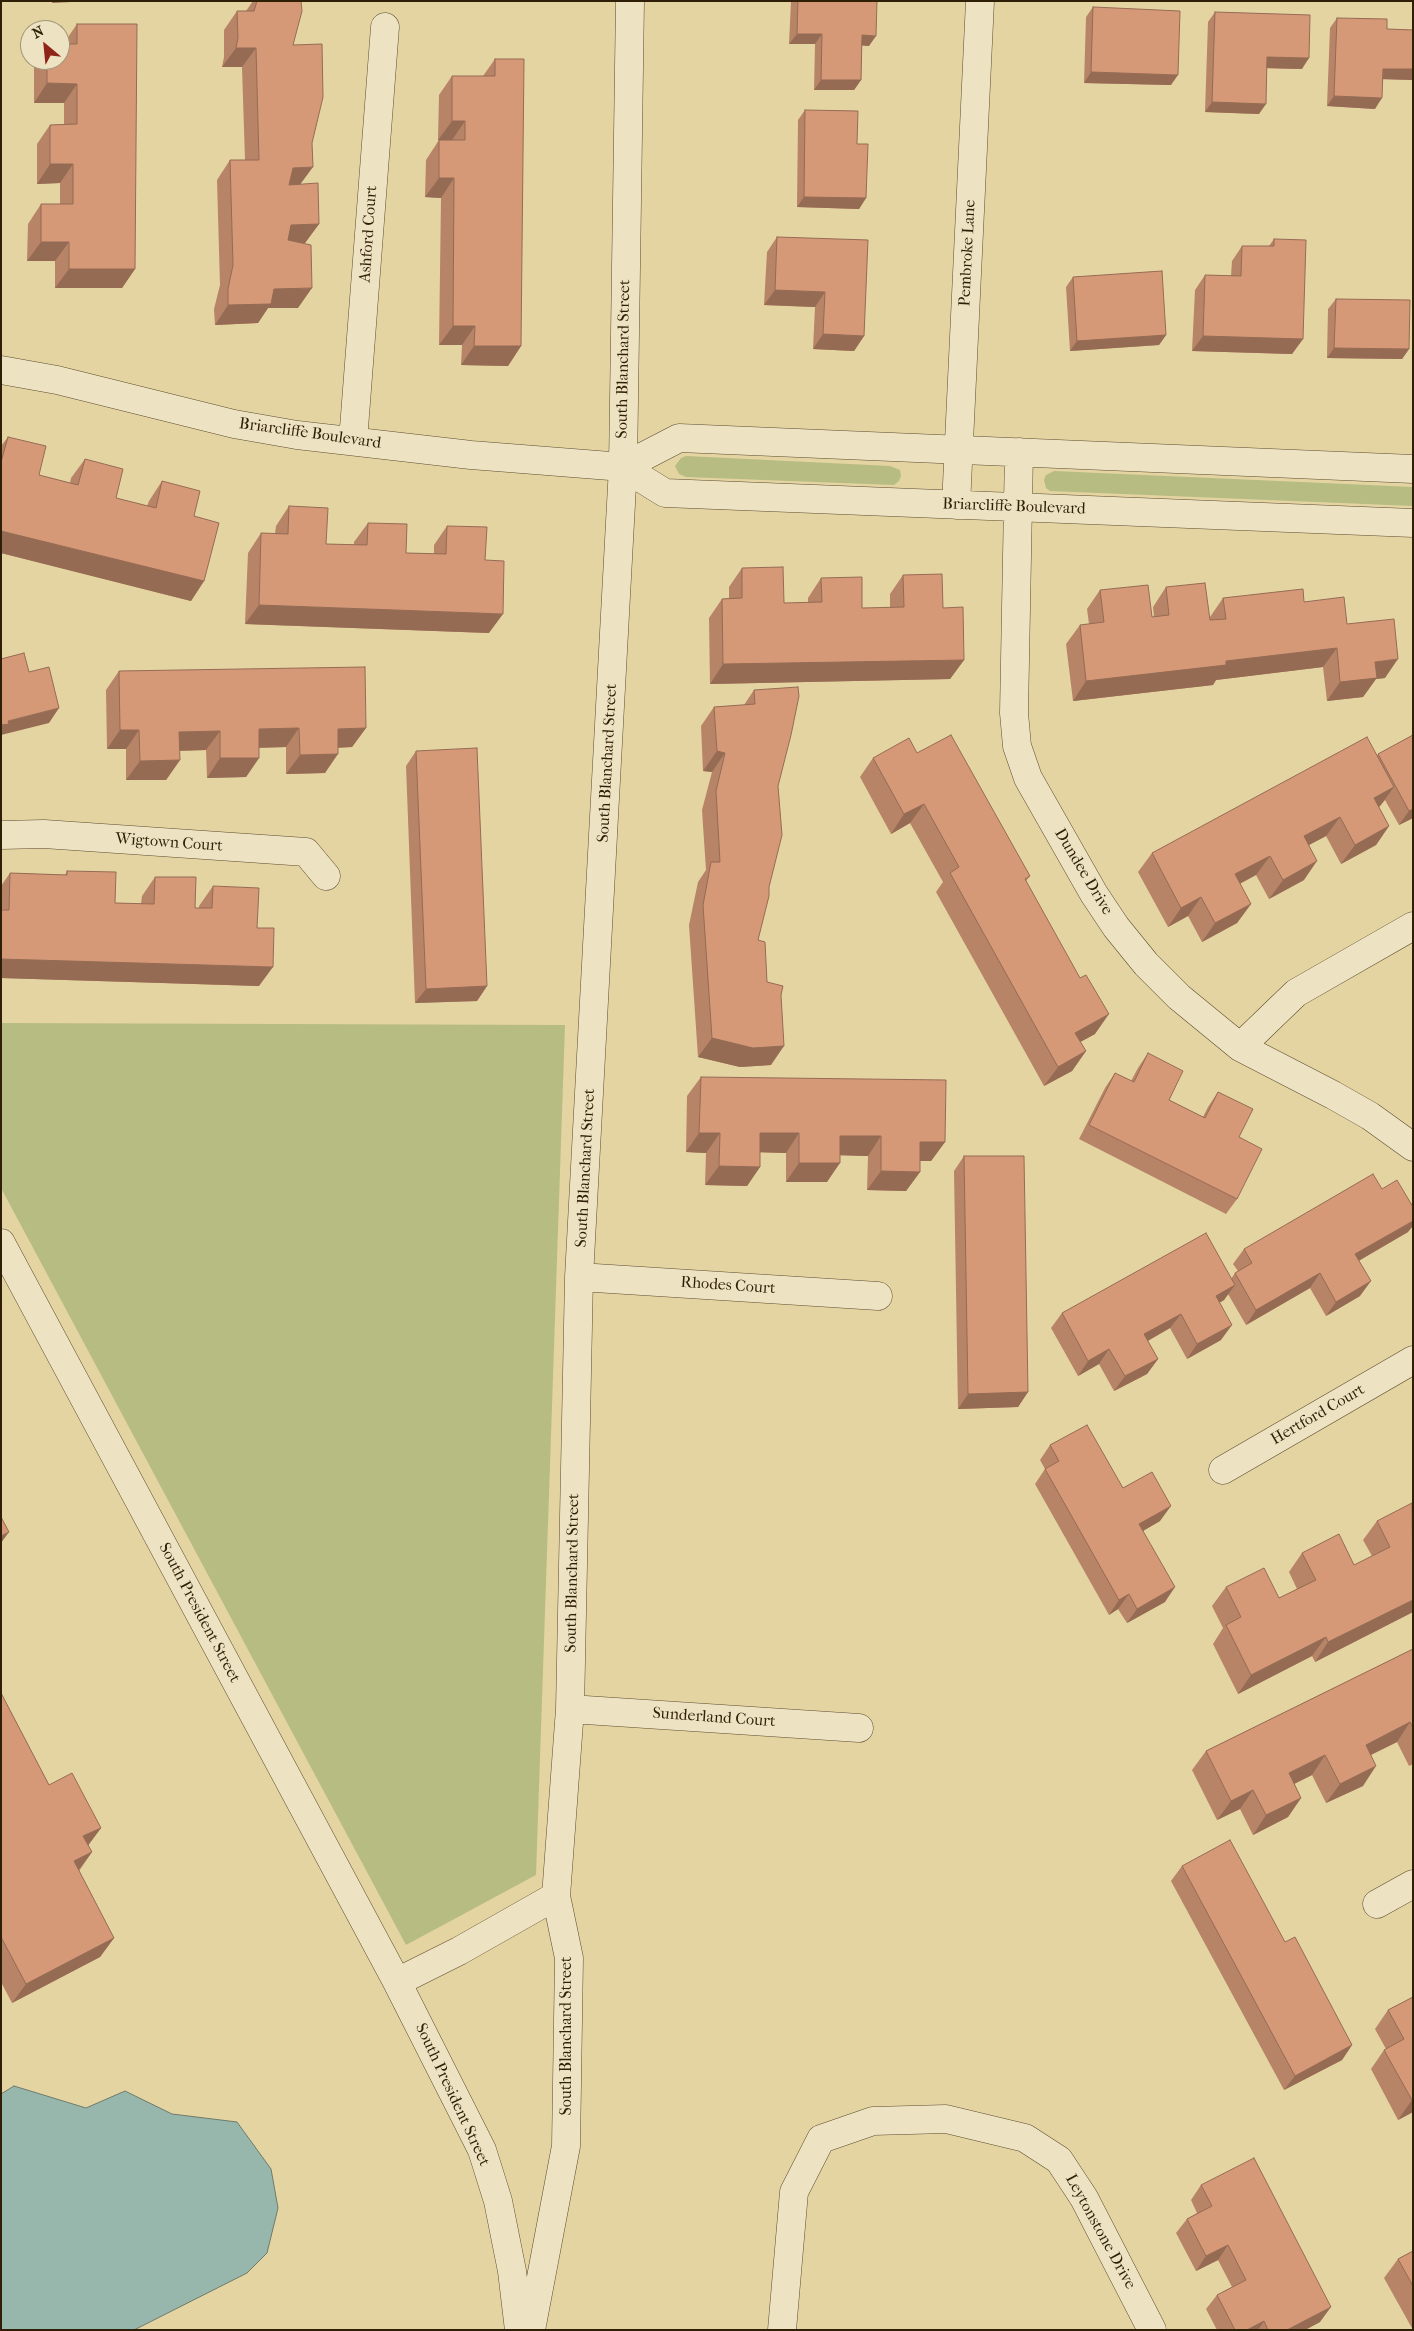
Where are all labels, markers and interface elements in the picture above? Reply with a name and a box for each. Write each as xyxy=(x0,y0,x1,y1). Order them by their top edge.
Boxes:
north arrow xyxy=(20,20,70,70)
text: N xyxy=(30,22,47,42)
street label: Ashford Court xyxy=(356,185,382,283)
street label: Pembroke Lane xyxy=(956,199,980,307)
street label: South Blanchard Street xyxy=(613,279,635,439)
street label: Briarcliffe Boulevard xyxy=(238,415,382,453)
street label: Briarcliffe Boulevard xyxy=(942,495,1086,519)
street label: South Blanchard Street xyxy=(594,683,622,843)
street label: Dundee Drive xyxy=(1050,825,1116,919)
street label: Wigtown Court xyxy=(115,830,223,856)
street label: South Blanchard Street xyxy=(572,1088,600,1248)
street label: Rhodes Court xyxy=(680,1273,776,1299)
street label: Hertford Court xyxy=(1268,1380,1368,1450)
street label: South Blanchard Street xyxy=(562,1493,584,1653)
street label: South President Street xyxy=(154,1540,244,1686)
street label: Sunderland Court xyxy=(652,1704,776,1732)
street label: South Blanchard Street xyxy=(557,1956,577,2116)
street label: South President Street xyxy=(410,2021,494,2169)
street label: Leytonstone Drive xyxy=(1061,2171,1139,2293)

